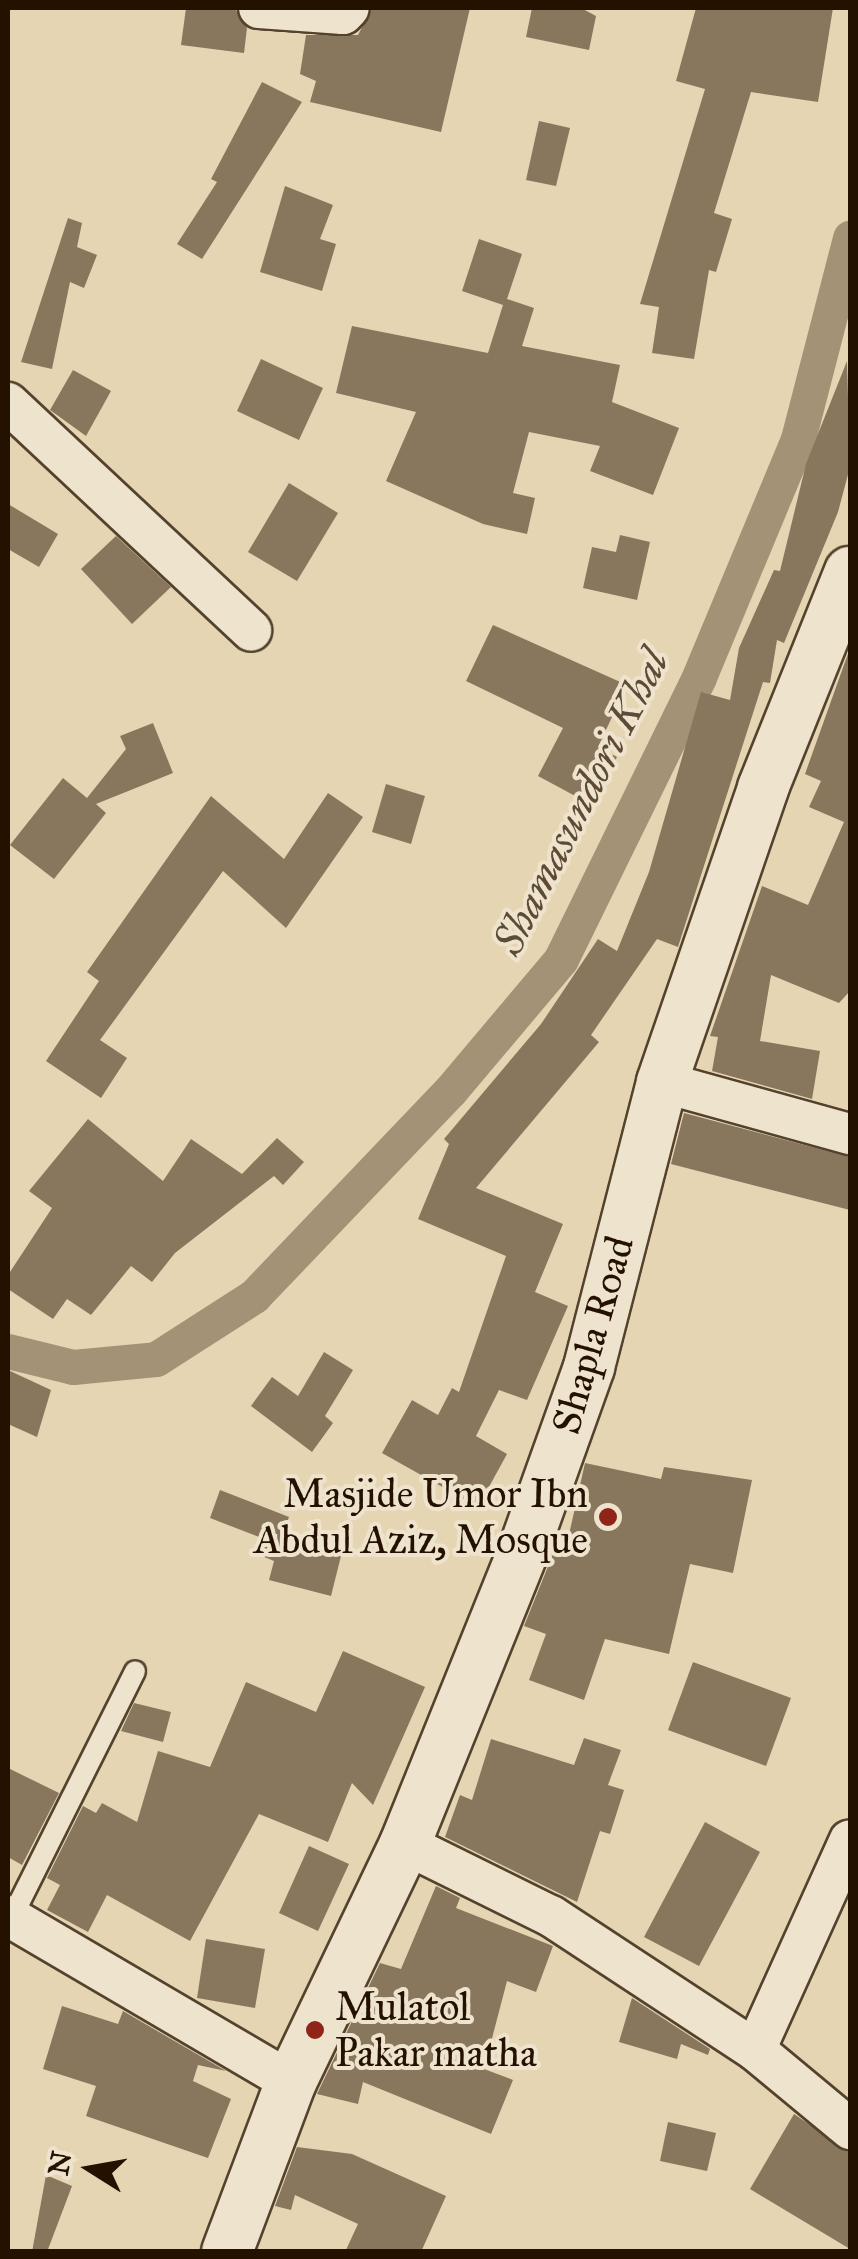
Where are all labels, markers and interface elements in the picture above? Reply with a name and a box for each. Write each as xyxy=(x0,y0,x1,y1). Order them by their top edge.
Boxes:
water label: Shamasundori Khal xyxy=(482,641,680,963)
street label: Shapla Road xyxy=(542,1231,644,1439)
place label: Masjide Umor Ibn Abdul Aziz, Mosque xyxy=(254,1470,588,1564)
marker: Masjide Umor Ibn Abdul Aziz, Mosque xyxy=(597,1506,619,1528)
place label: Mulatol Pakar matha xyxy=(335,1983,537,2077)
marker: Mulatol Pakar matha xyxy=(304,2019,326,2041)
north arrow xyxy=(40,2119,140,2219)
text: N xyxy=(41,2148,80,2178)

